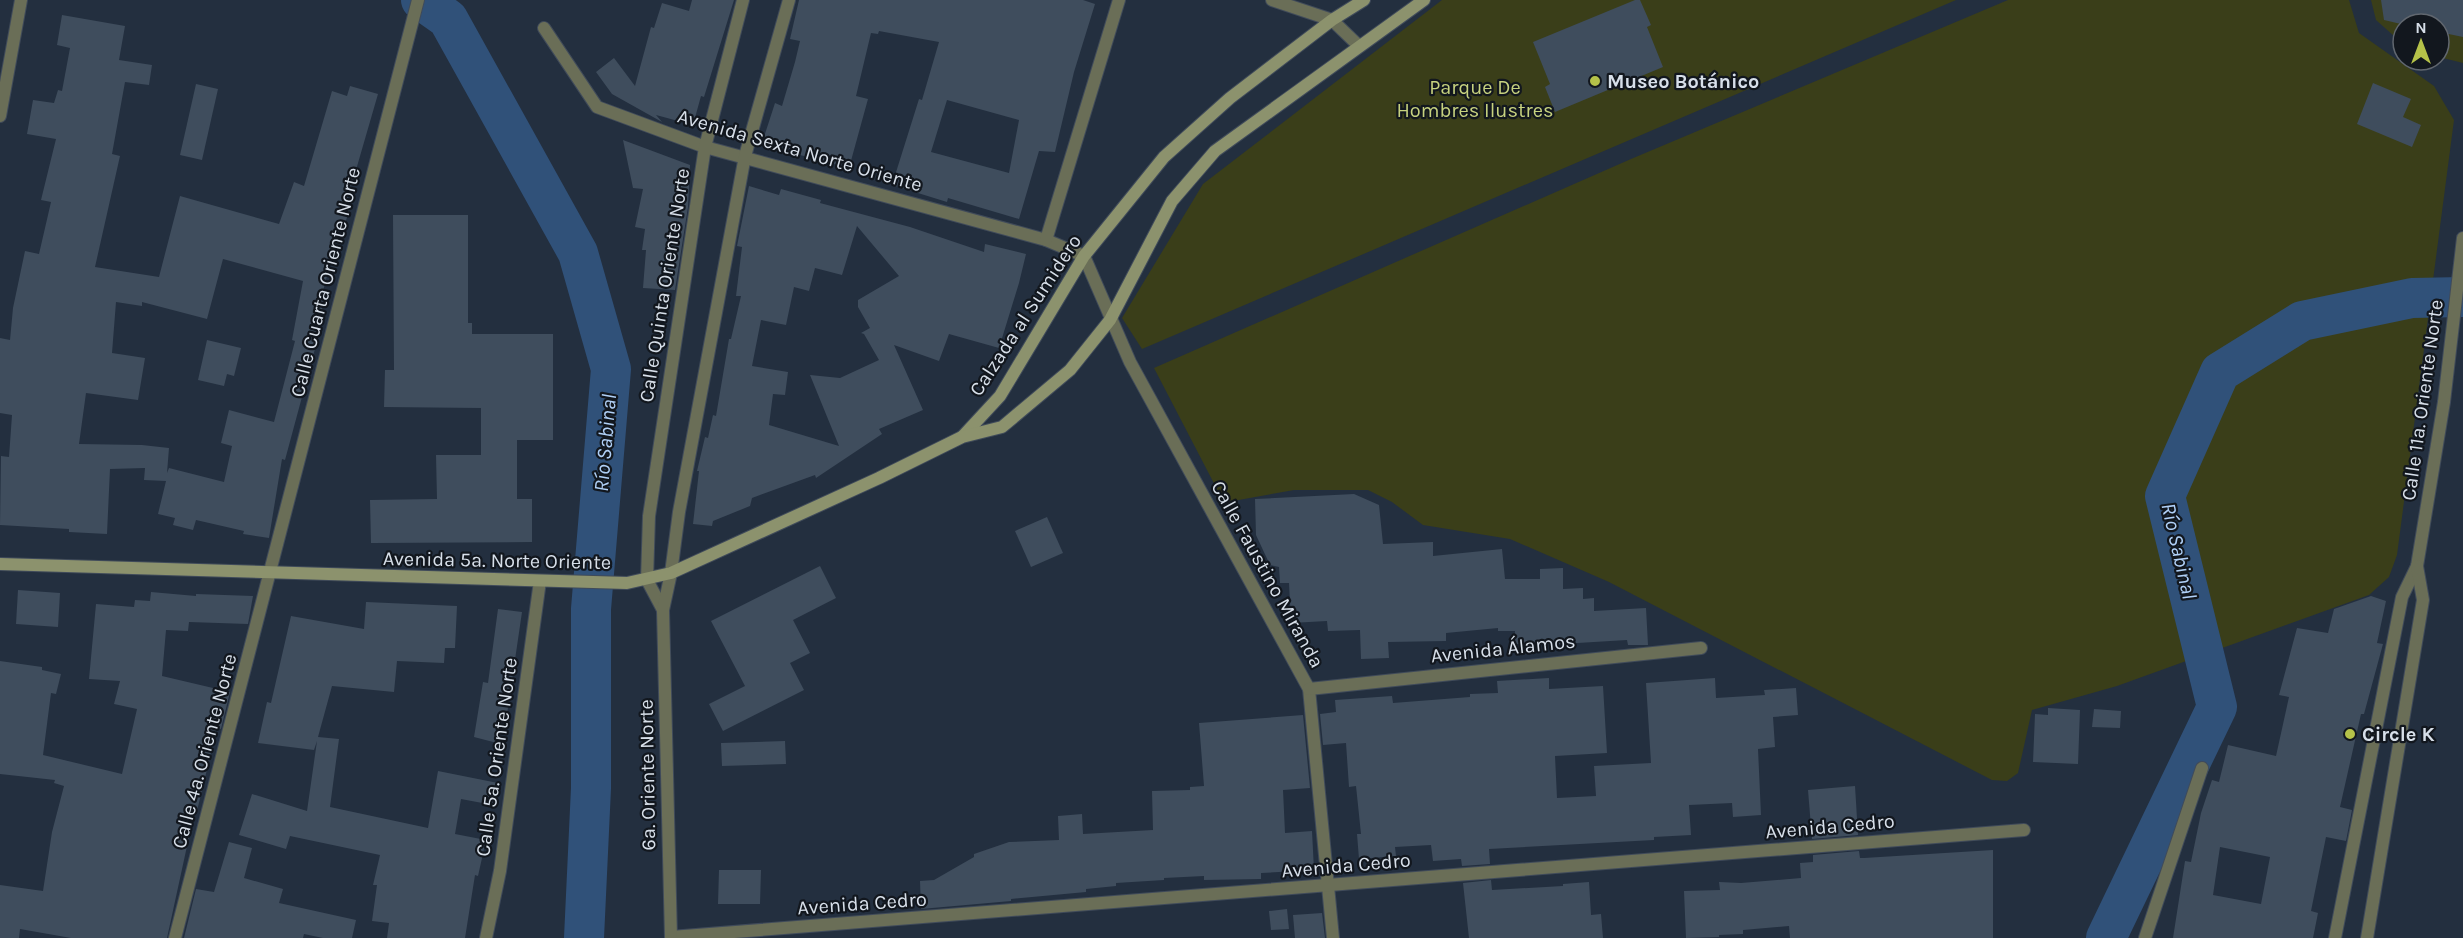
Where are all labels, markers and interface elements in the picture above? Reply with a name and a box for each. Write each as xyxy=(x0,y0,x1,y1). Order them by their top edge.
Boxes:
north arrow xyxy=(2391,12,2451,72)
text: N xyxy=(2415,18,2427,37)
place label: Museo Botánico xyxy=(1607,70,1759,93)
marker: Museo Botánico xyxy=(1588,74,1602,88)
park label: Parque De Hombres Ilustres xyxy=(1397,76,1553,122)
street label: Avenida Sexta Norte Oriente xyxy=(675,104,925,196)
street label: Calle Cuarta Oriente Norte xyxy=(286,165,365,399)
street label: Calle Quinta Oriente Norte xyxy=(635,166,694,404)
street label: Calzada al Sumidero xyxy=(965,230,1086,400)
street label: Calle 11a. Oriente Norte xyxy=(2397,298,2448,502)
water label: Río Sabinal xyxy=(589,393,621,493)
street label: Calle Faustino Miranda xyxy=(1206,477,1329,672)
water label: Río Sabinal xyxy=(2156,501,2202,601)
street label: Avenida 5a. Norte Oriente xyxy=(383,547,611,574)
street label: Avenida Álamos xyxy=(1430,628,1576,668)
street label: Calle 4a. Oriente Norte xyxy=(167,651,242,851)
street label: Calle 5a. Oriente Norte xyxy=(471,656,522,858)
street label: 6a. Oriente Norte xyxy=(635,699,660,851)
place label: Circle K xyxy=(2362,723,2435,746)
marker: Circle K xyxy=(2343,727,2357,741)
street label: Avenida Cedro xyxy=(1765,809,1896,844)
street label: Avenida Cedro xyxy=(1281,848,1412,883)
street label: Avenida Cedro xyxy=(797,888,927,919)

